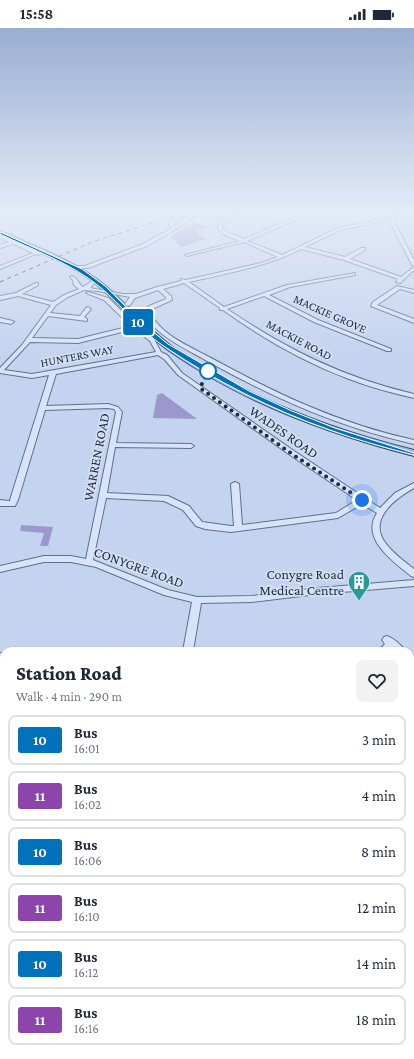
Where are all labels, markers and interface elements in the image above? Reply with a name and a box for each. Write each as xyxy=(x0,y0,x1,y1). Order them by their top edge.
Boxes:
text: 15:58 xyxy=(20,6,53,22)
street label: MACKIE GROVE xyxy=(291,292,369,337)
line badge: 10 xyxy=(120,309,156,335)
text: 10 xyxy=(131,314,145,330)
street label: MACKIE ROAD xyxy=(264,317,334,363)
street label: HUNTERS WAY xyxy=(39,342,115,370)
unlabelled marker xyxy=(199,362,217,380)
street label: WADES ROAD xyxy=(246,402,322,462)
street label: WARREN ROAD xyxy=(80,412,112,502)
your location xyxy=(352,490,372,510)
street label: CONYGRE ROAD xyxy=(92,543,186,591)
place label: Conygre Road Medical Centre xyxy=(259,566,345,598)
building icon: Conygre Road Medical Centre xyxy=(346,569,372,602)
button: heart xyxy=(356,660,398,702)
text: Station Road xyxy=(16,663,122,684)
text: Walk · 4 min · 290 m xyxy=(16,689,122,704)
text: Bus xyxy=(74,725,97,741)
text: 10 xyxy=(33,732,47,748)
text: 3 min xyxy=(362,732,396,748)
text: 16:01 xyxy=(74,741,100,756)
text: Bus xyxy=(74,781,97,797)
text: 11 xyxy=(35,788,45,804)
text: 4 min xyxy=(361,788,396,804)
text: 16:02 xyxy=(74,797,101,812)
text: Bus xyxy=(74,837,97,853)
text: 10 xyxy=(33,844,47,860)
text: 8 min xyxy=(361,844,396,860)
text: 16:06 xyxy=(74,853,102,868)
text: Bus xyxy=(74,893,97,909)
text: 11 xyxy=(35,900,45,916)
text: 12 min xyxy=(357,900,396,916)
text: 16:10 xyxy=(74,909,100,924)
text: Bus xyxy=(74,949,97,965)
text: 10 xyxy=(33,956,47,972)
text: 14 min xyxy=(357,956,396,972)
text: 16:12 xyxy=(74,965,98,980)
text: Bus xyxy=(74,1005,97,1021)
text: 11 xyxy=(35,1012,45,1028)
text: 18 min xyxy=(356,1012,396,1028)
text: 16:16 xyxy=(74,1021,99,1036)

